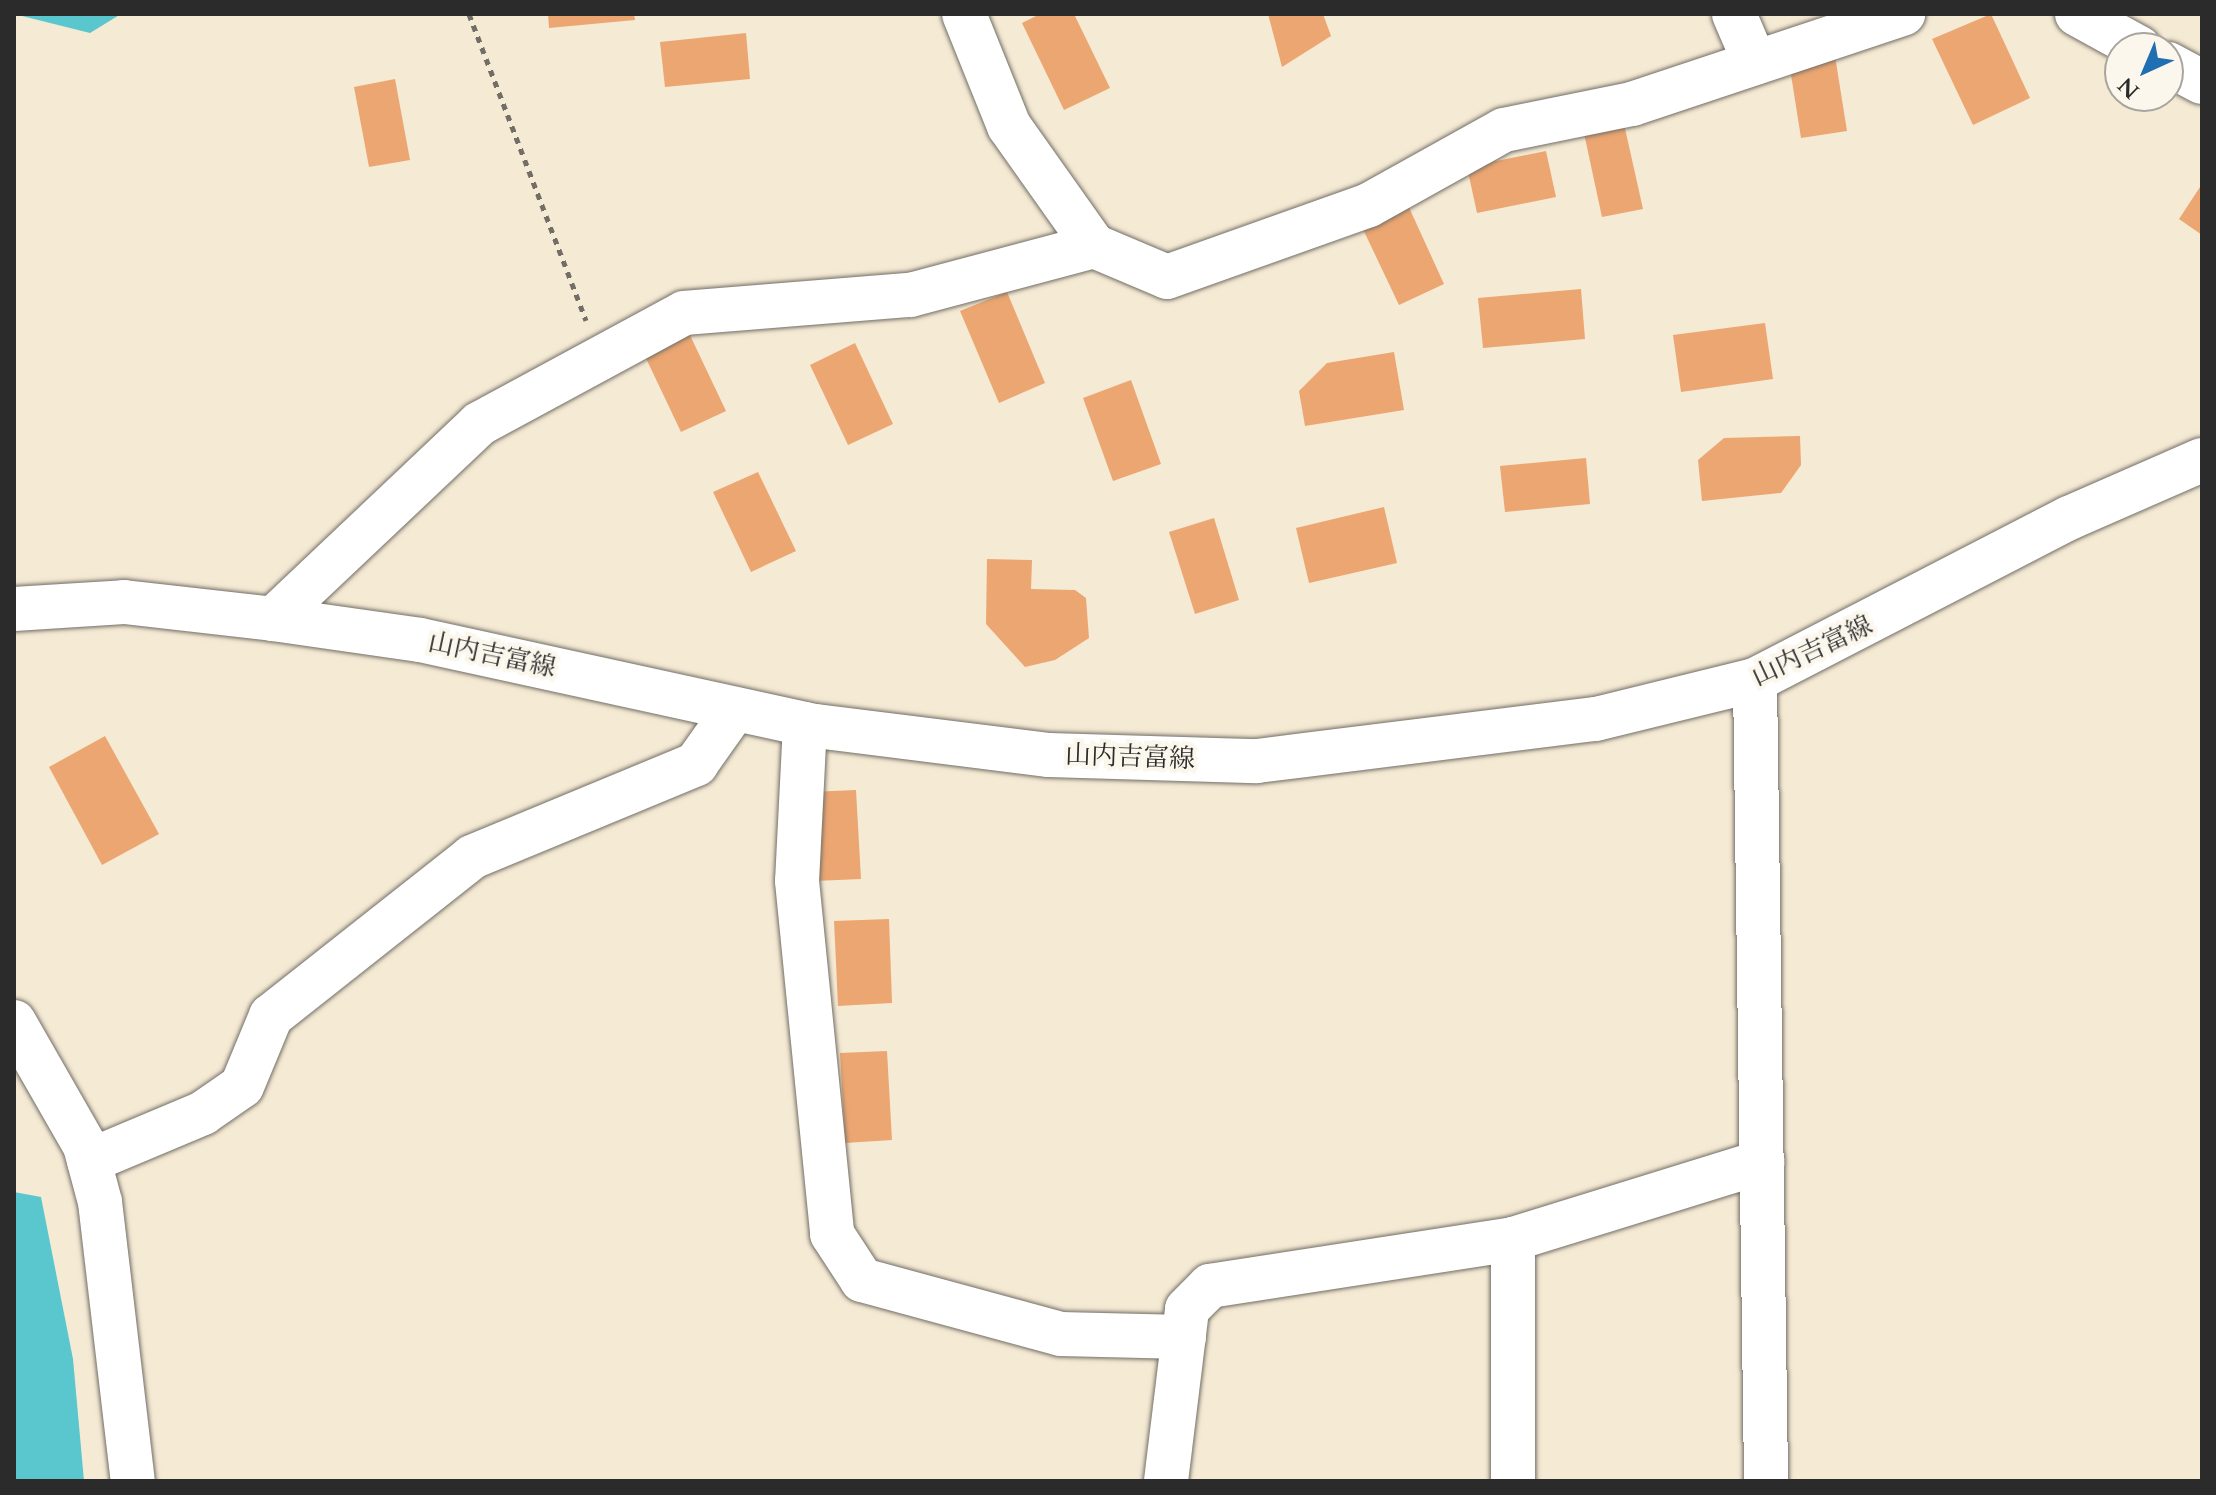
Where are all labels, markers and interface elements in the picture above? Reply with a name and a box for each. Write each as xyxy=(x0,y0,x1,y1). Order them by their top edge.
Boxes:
north arrow xyxy=(2104,32,2184,112)
text: N xyxy=(2111,70,2146,105)
street label: 山内吉富線 xyxy=(1746,609,1878,693)
street label: 山内吉富線 xyxy=(425,626,559,684)
street label: 山内吉富線 xyxy=(1064,739,1196,775)

